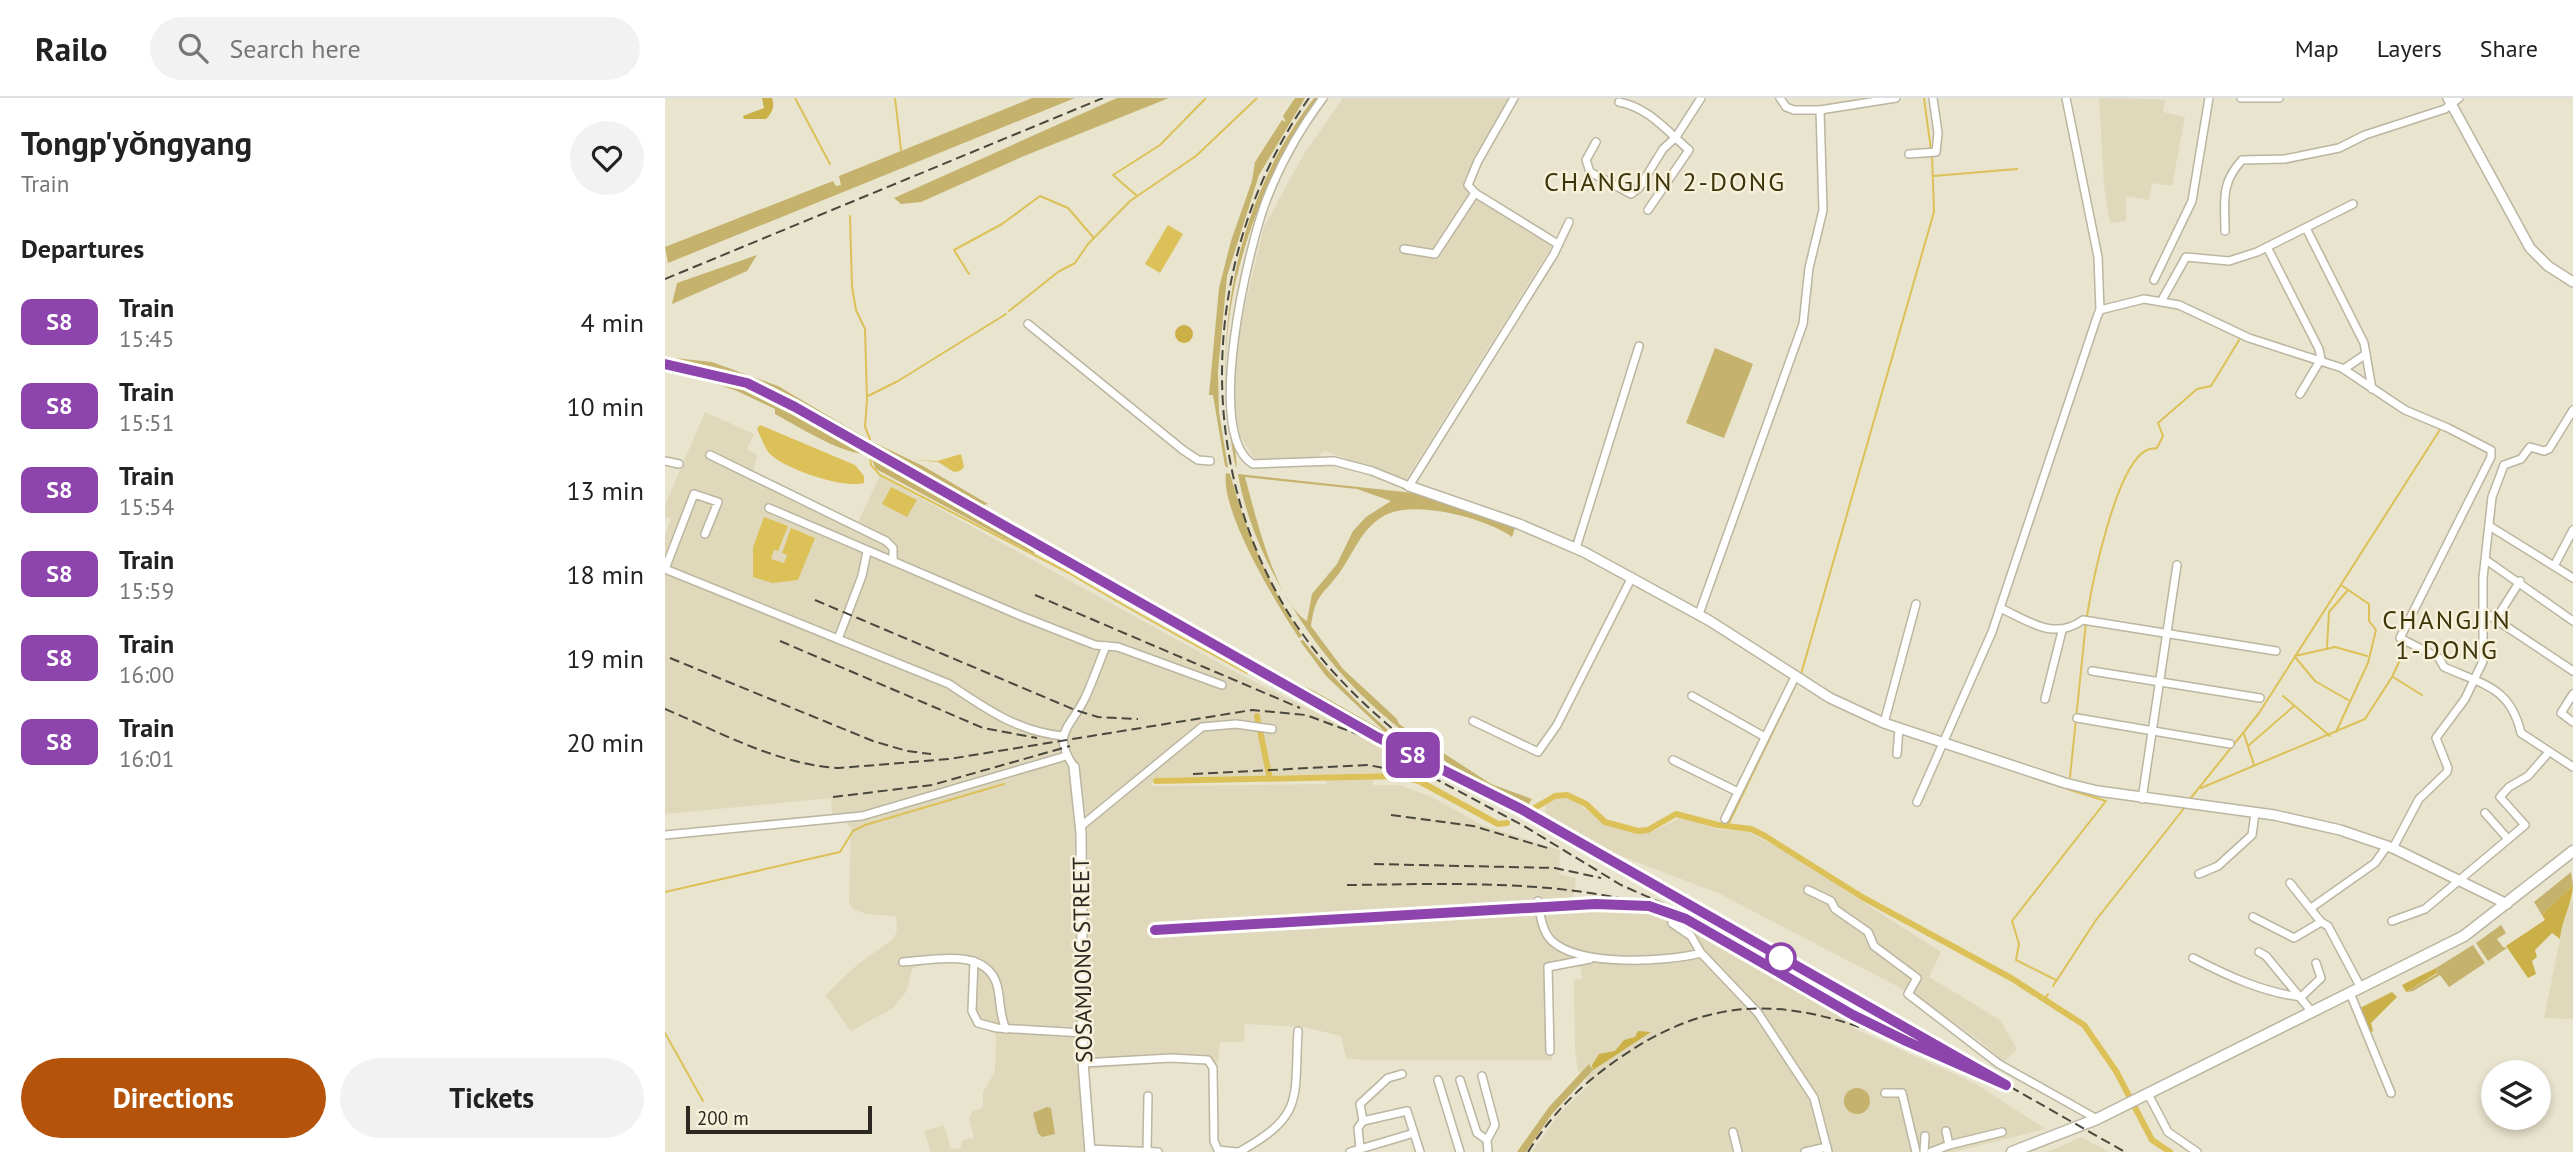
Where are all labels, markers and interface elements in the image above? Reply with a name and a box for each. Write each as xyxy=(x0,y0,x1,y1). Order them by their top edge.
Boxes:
search box xyxy=(150,17,640,80)
text: Railo xyxy=(35,27,108,70)
icon: search xyxy=(174,29,212,67)
text: Search here xyxy=(230,32,361,65)
text: Map xyxy=(2295,33,2339,64)
text: Layers xyxy=(2377,33,2442,64)
text: Share xyxy=(2480,33,2538,64)
text: Tongp'yŏngyang xyxy=(21,121,252,164)
button: heart xyxy=(570,121,644,195)
district label: CHANGJIN 2-DONG xyxy=(1544,165,1786,198)
text: Train xyxy=(21,169,69,198)
text: Departures xyxy=(21,232,144,265)
text: Train xyxy=(119,291,174,324)
text: S8 xyxy=(46,306,73,337)
text: 4 min xyxy=(581,306,644,339)
text: 15:45 xyxy=(119,324,174,353)
text: Train xyxy=(119,375,174,408)
text: S8 xyxy=(46,390,73,421)
text: 10 min xyxy=(566,390,644,423)
text: 15:51 xyxy=(119,408,174,437)
text: Train xyxy=(119,459,174,492)
text: S8 xyxy=(46,474,73,505)
text: 13 min xyxy=(566,474,644,507)
text: 15:54 xyxy=(119,492,174,521)
text: Train xyxy=(119,543,174,576)
text: S8 xyxy=(46,558,73,589)
text: 18 min xyxy=(566,558,644,591)
text: 15:59 xyxy=(119,576,174,605)
district label: CHANGJIN 1-DONG xyxy=(2382,603,2512,666)
text: Train xyxy=(119,627,174,660)
text: S8 xyxy=(46,642,73,673)
text: 19 min xyxy=(566,642,644,675)
text: 16:00 xyxy=(119,660,174,689)
text: Train xyxy=(119,711,174,744)
text: S8 xyxy=(46,726,73,757)
text: 20 min xyxy=(566,726,644,759)
line badge: S8 xyxy=(1381,732,1445,778)
text: S8 xyxy=(1400,739,1426,770)
text: 16:01 xyxy=(119,744,174,773)
street label: SOSAMJONG STREET xyxy=(1066,857,1098,1063)
unlabelled marker xyxy=(1766,943,1796,973)
button: Directions xyxy=(21,1058,326,1138)
button: Tickets xyxy=(340,1058,644,1138)
map controls xyxy=(2481,1060,2551,1130)
button: layers xyxy=(2481,1060,2551,1130)
scale bar xyxy=(686,1103,871,1135)
text: 200 m xyxy=(697,1106,749,1130)

